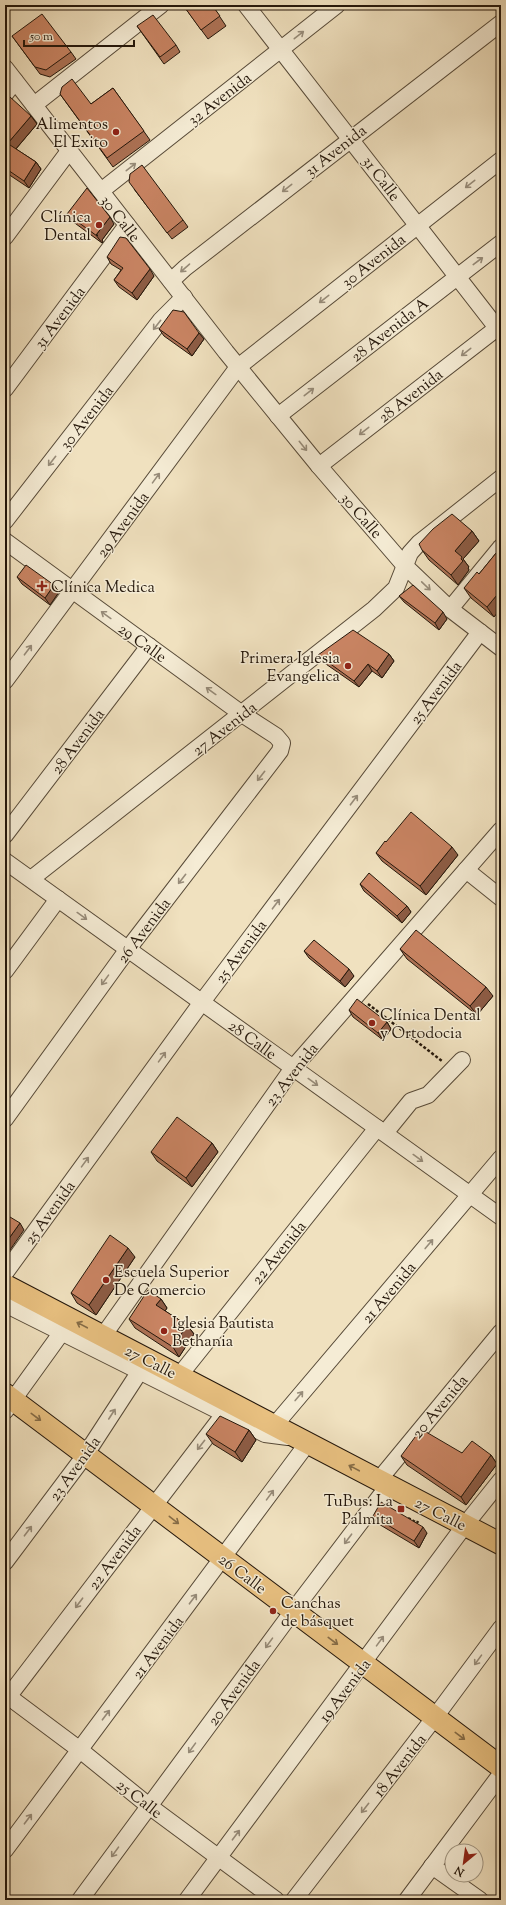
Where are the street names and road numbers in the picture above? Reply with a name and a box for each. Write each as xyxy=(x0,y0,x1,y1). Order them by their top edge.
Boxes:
street label: 32 Avenida xyxy=(184,67,258,132)
street label: 31 Avenida xyxy=(301,120,373,184)
street label: 31 Calle xyxy=(355,152,405,207)
street label: 30 Calle xyxy=(93,191,145,248)
street label: 30 Avenida xyxy=(338,229,412,294)
street label: 31 Avenida xyxy=(30,282,93,355)
street label: 28 Avenida A xyxy=(347,293,434,369)
street label: 28 Avenida xyxy=(374,364,449,430)
street label: 30 Avenida xyxy=(56,381,121,456)
street label: 29 Avenida xyxy=(92,487,156,563)
street label: 30 Calle xyxy=(334,489,387,545)
street label: 29 Calle xyxy=(113,619,171,669)
street label: 25 Avenida xyxy=(405,656,469,730)
street label: 27 Avenida xyxy=(188,697,263,763)
street label: 28 Avenida xyxy=(47,704,112,780)
street label: 26 Avenida xyxy=(113,893,178,969)
street label: 25 Avenida xyxy=(210,915,274,989)
street label: 28 Calle xyxy=(222,1016,281,1067)
street label: 23 Avenida xyxy=(261,1038,326,1112)
street label: 25 Avenida xyxy=(20,1176,82,1250)
street label: 22 Avenida xyxy=(247,1216,313,1290)
street label: 21 Avenida xyxy=(357,1257,423,1329)
street label: 27 Calle xyxy=(120,1340,180,1386)
street label: 20 Avenida xyxy=(407,1370,475,1445)
street label: 23 Avenida xyxy=(45,1432,108,1507)
street label: 27 Calle xyxy=(410,1492,470,1538)
street label: 22 Avenida xyxy=(84,1521,148,1596)
street label: 26 Calle xyxy=(213,1549,270,1601)
street label: 21 Avenida xyxy=(127,1611,191,1685)
street label: 19 Avenida xyxy=(314,1654,378,1728)
street label: 20 Avenida xyxy=(203,1655,267,1731)
street label: 18 Avenida xyxy=(369,1730,433,1803)
street label: 25 Calle xyxy=(111,1775,166,1825)

